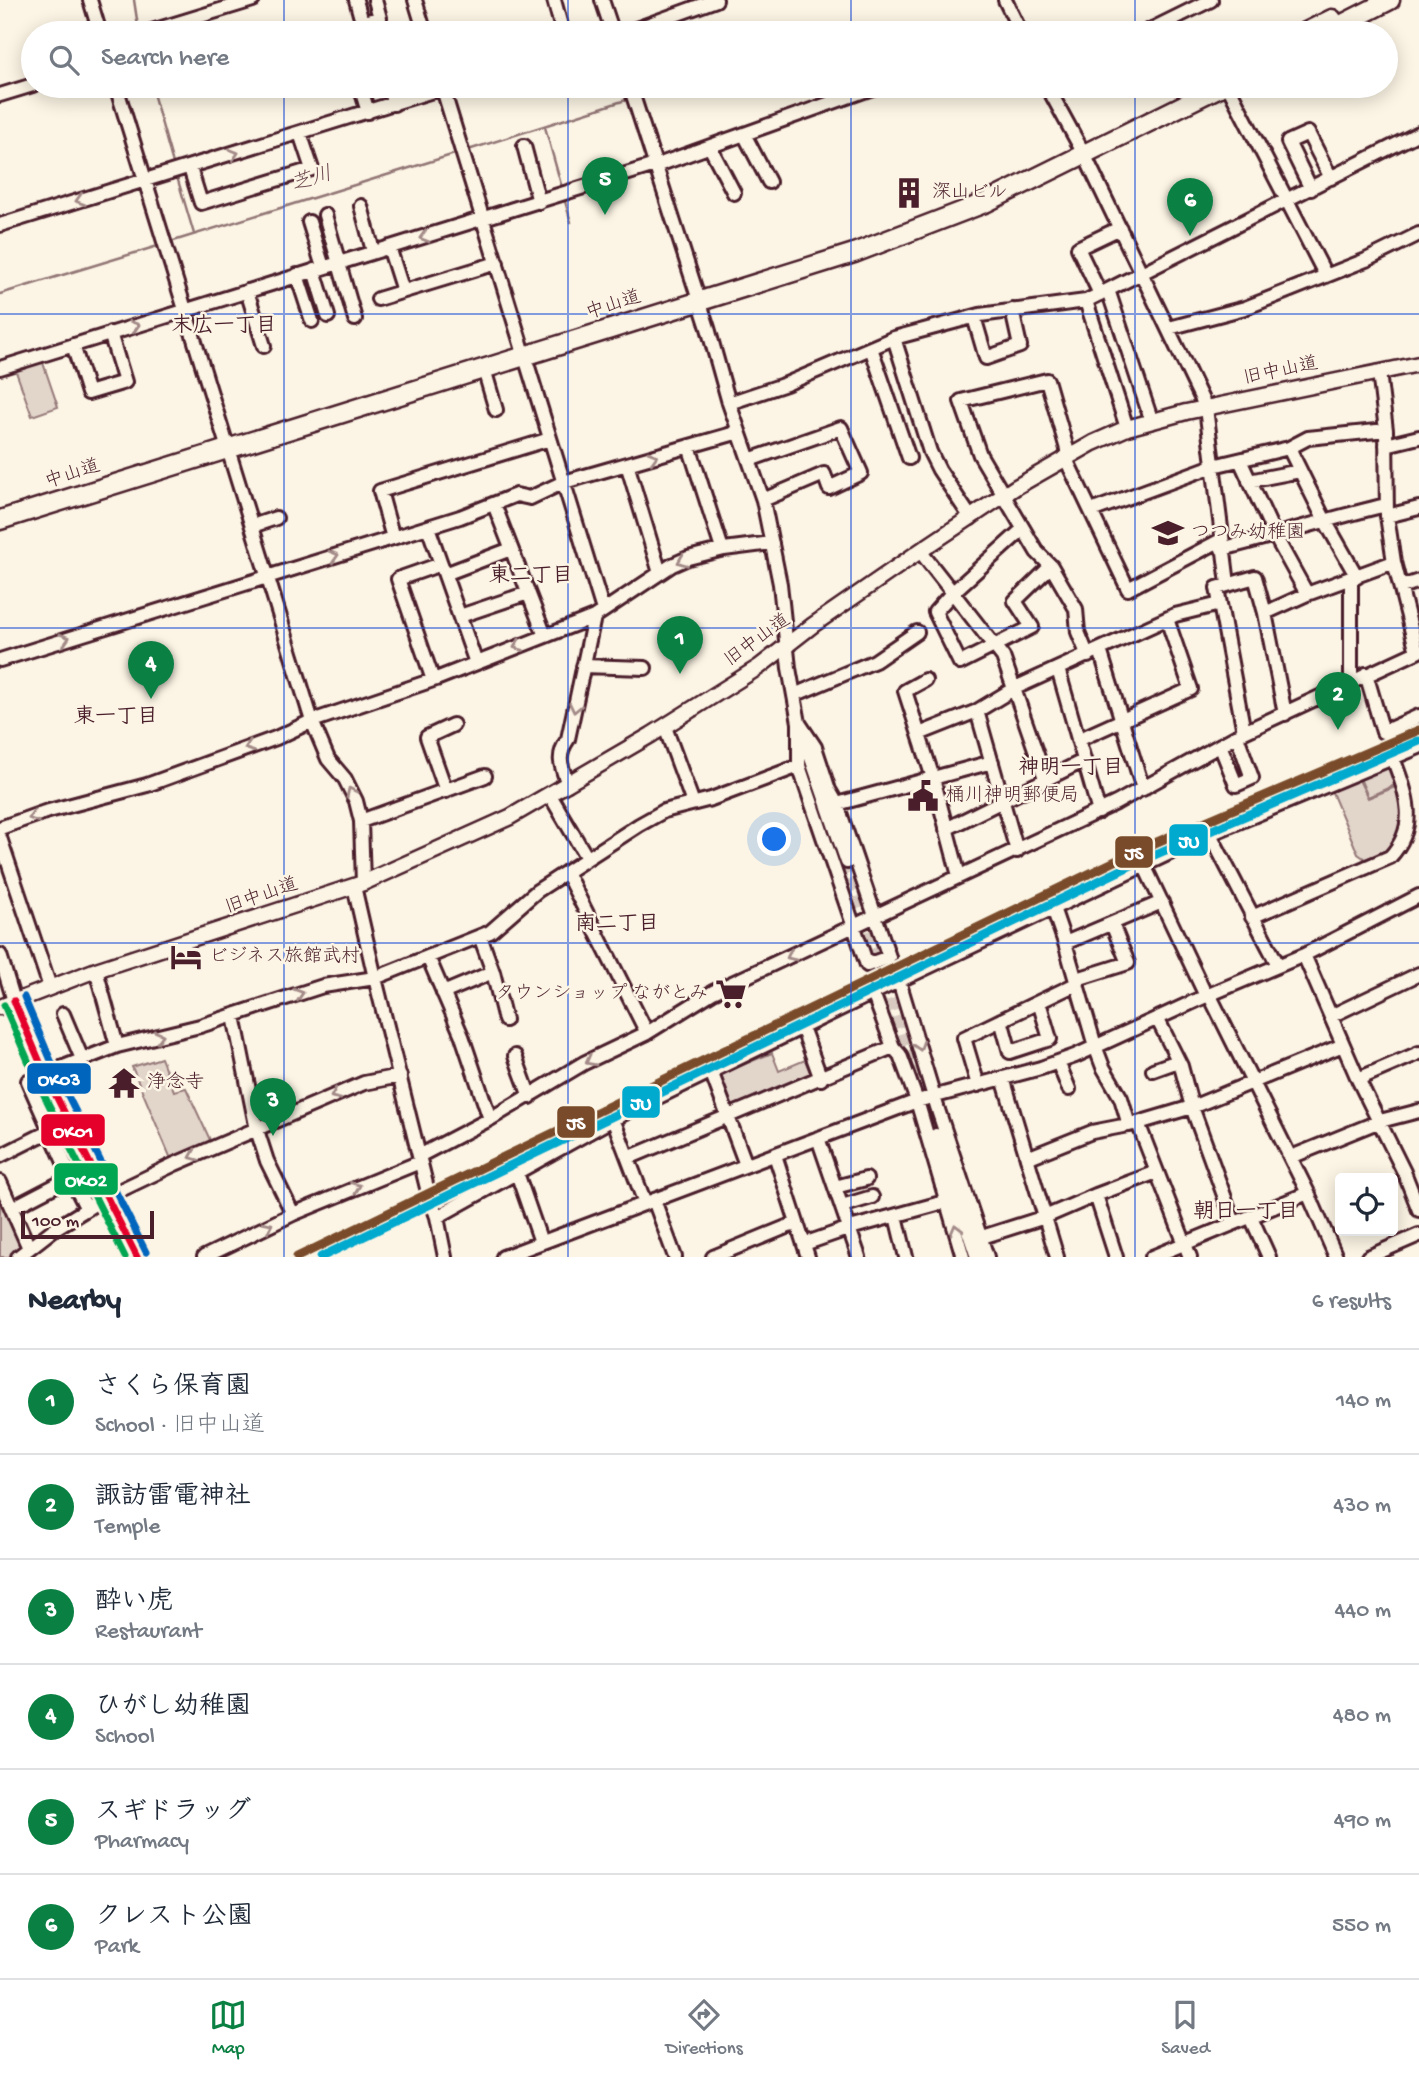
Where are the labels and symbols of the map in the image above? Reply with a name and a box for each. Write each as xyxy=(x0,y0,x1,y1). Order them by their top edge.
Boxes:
one-way arrow xyxy=(228,148,240,162)
pin: 5 xyxy=(582,157,628,215)
water label: 芝川 xyxy=(288,162,336,199)
building icon: 深山ビル xyxy=(892,176,926,210)
pin: 6 xyxy=(1167,178,1213,236)
place label: 深山ビル xyxy=(932,181,1008,205)
one-way arrow xyxy=(74,192,87,206)
one-way arrow xyxy=(418,228,430,243)
street label: 中山道 xyxy=(583,285,645,326)
district label: 末広一丁目 xyxy=(172,313,277,340)
one-way arrow xyxy=(129,319,141,334)
street label: 旧中山道 xyxy=(1241,352,1321,391)
one-way arrow xyxy=(647,450,659,465)
street label: 中山道 xyxy=(42,454,104,495)
school or university icon: つつみ幼稚園 xyxy=(1151,516,1185,550)
place label: つつみ幼稚園 xyxy=(1191,521,1305,545)
one-way arrow xyxy=(327,550,339,565)
one-way arrow xyxy=(677,553,689,567)
district label: 東二丁目 xyxy=(489,563,573,590)
street label: 旧中山道 xyxy=(720,609,796,673)
pin: 1 xyxy=(657,616,703,674)
one-way arrow xyxy=(59,633,71,648)
one-way arrow xyxy=(513,638,525,652)
pin: 4 xyxy=(128,641,174,699)
pin: 2 xyxy=(1315,672,1361,730)
one-way arrow xyxy=(568,701,583,713)
district label: 東一丁目 xyxy=(74,704,158,731)
one-way arrow xyxy=(244,739,256,753)
district label: 神明一丁目 xyxy=(1019,756,1124,782)
public building icon: 桶川神明郵便局 xyxy=(906,779,940,813)
place label: 桶川神明郵便局 xyxy=(946,784,1079,808)
one-way arrow xyxy=(346,787,360,799)
one-way arrow xyxy=(27,809,39,823)
your location xyxy=(757,822,791,856)
line badge: JU xyxy=(1168,823,1209,857)
text: JU xyxy=(1177,832,1200,855)
line badge: JS xyxy=(1114,835,1154,869)
text: JS xyxy=(1124,844,1145,867)
street label: 旧中山道 xyxy=(222,873,302,920)
district label: 南二丁目 xyxy=(575,911,659,938)
hotel icon: ビジネス旅館武村 xyxy=(169,940,203,974)
place label: ビジネス旅館武村 xyxy=(209,945,360,969)
one-way arrow xyxy=(786,947,798,961)
supermarket icon: タウンショップ ながとみ xyxy=(714,977,748,1011)
place label: タウンショップ ながとみ xyxy=(495,983,708,1006)
one-way arrow xyxy=(292,988,304,1002)
one-way arrow xyxy=(153,1030,165,1044)
one-way arrow xyxy=(911,1040,926,1052)
one-way arrow xyxy=(584,1053,597,1066)
line badge: OK03 xyxy=(26,1062,92,1095)
temple icon: 浄念寺 xyxy=(107,1066,141,1100)
text: OK03 xyxy=(38,1070,80,1093)
place label: 浄念寺 xyxy=(147,1071,204,1095)
pin: 3 xyxy=(250,1078,296,1136)
line badge: JU xyxy=(621,1085,661,1119)
one-way arrow xyxy=(330,1087,342,1101)
text: JU xyxy=(629,1094,652,1117)
line badge: JS xyxy=(556,1105,596,1139)
line badge: OK01 xyxy=(40,1113,106,1147)
text: JS xyxy=(566,1114,587,1137)
text: OK01 xyxy=(53,1122,93,1145)
one-way arrow xyxy=(188,1147,200,1161)
line badge: OK02 xyxy=(53,1162,119,1196)
text: OK02 xyxy=(65,1171,108,1194)
one-way arrow xyxy=(349,1181,362,1195)
district label: 朝日一丁目 xyxy=(1194,1200,1299,1226)
scale bar xyxy=(21,1208,154,1240)
one-way arrow xyxy=(261,1221,273,1235)
one-way arrow xyxy=(949,1223,964,1235)

